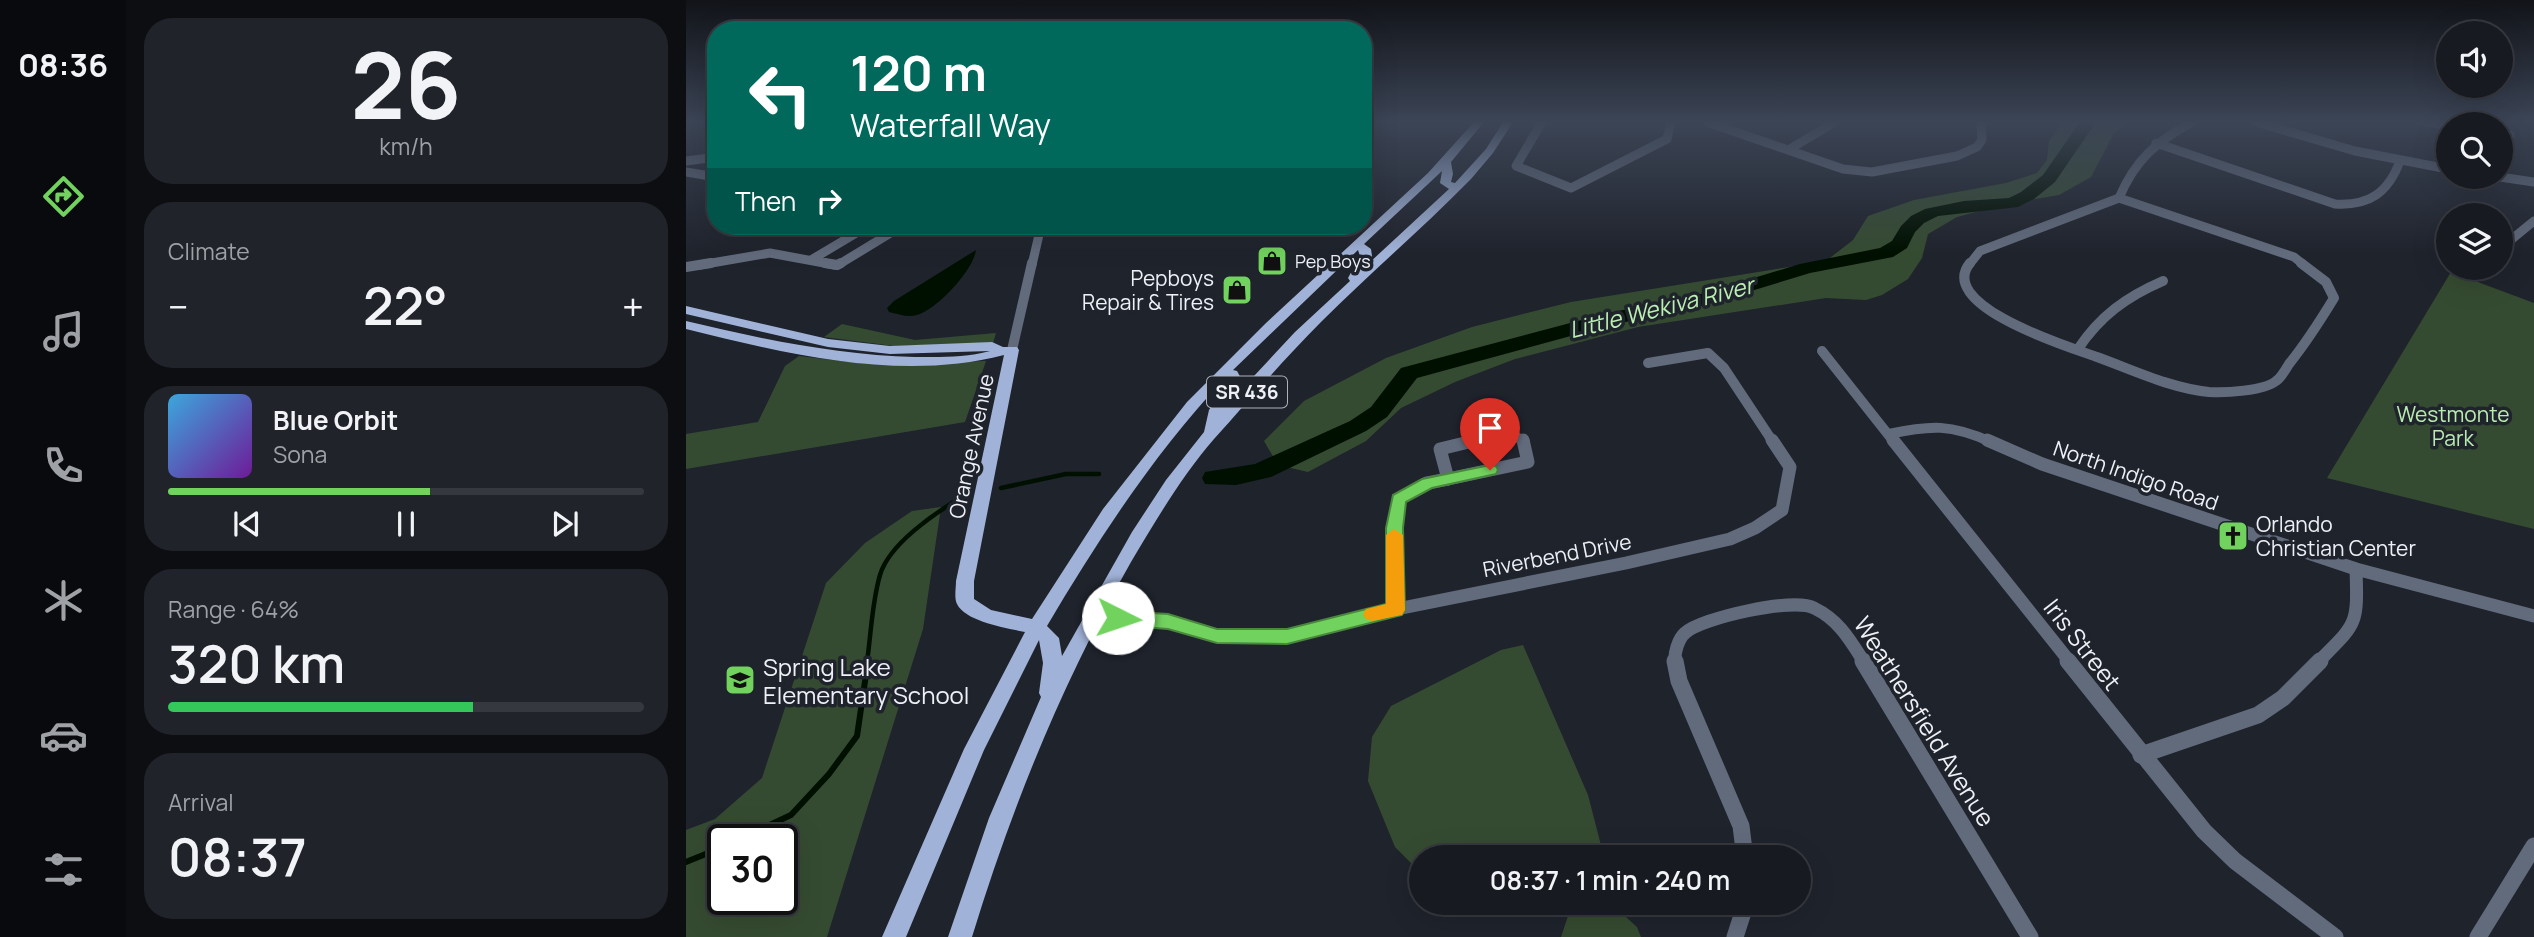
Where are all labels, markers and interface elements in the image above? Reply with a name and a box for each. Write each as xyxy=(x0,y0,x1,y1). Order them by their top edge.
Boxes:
map controls xyxy=(2436,21,2513,280)
button: sound xyxy=(2436,21,2513,98)
text: 26 xyxy=(351,22,461,146)
text: 120 m xyxy=(850,39,987,106)
text: 08:36 xyxy=(18,43,108,87)
icon: left xyxy=(735,49,826,140)
text: Waterfall Way xyxy=(850,103,1051,147)
button: search xyxy=(2436,112,2513,189)
text: km/h xyxy=(379,130,433,162)
icon: directions xyxy=(39,172,88,221)
icon: right xyxy=(810,182,848,220)
text: Then xyxy=(735,183,796,219)
button: layers xyxy=(2436,203,2513,280)
text: Climate xyxy=(168,235,250,267)
shop icon: Pep Boys xyxy=(1255,244,1289,278)
place label: Pep Boys xyxy=(1295,249,1371,273)
place label: Pepboys Repair & Tires xyxy=(1082,264,1214,316)
water label: Little Wekiva River xyxy=(1565,268,1759,345)
text: 22° xyxy=(363,270,448,341)
shop icon: Pepboys Repair & Tires xyxy=(1220,273,1254,307)
text: − xyxy=(168,280,189,332)
text: + xyxy=(622,280,644,332)
icon: music xyxy=(39,307,88,356)
street label: Orange Avenue xyxy=(942,371,1000,521)
road number: SR 436 xyxy=(1207,376,1287,408)
pin xyxy=(1460,398,1520,470)
park label: Westmonte Park xyxy=(2397,400,2510,452)
text: Blue Orbit xyxy=(273,402,398,438)
icon: arrive xyxy=(1471,409,1509,447)
street label: North Indigo Road xyxy=(2050,434,2222,516)
text: Sona xyxy=(273,438,327,470)
icon: phone xyxy=(39,441,88,490)
icon: previous xyxy=(228,505,266,543)
icon: pause xyxy=(387,505,425,543)
icon: next xyxy=(546,505,584,543)
place label: Orlando Christian Center xyxy=(2256,510,2416,562)
church icon: Orlando Christian Center xyxy=(2216,519,2250,553)
street label: Riverbend Drive xyxy=(1480,527,1634,583)
icon: climate xyxy=(39,576,88,625)
position arrow xyxy=(1081,581,1155,655)
street label: Iris Street xyxy=(2037,591,2129,697)
text: Range · 64% xyxy=(168,593,299,625)
street label: Weathersfield Avenue xyxy=(1847,610,2003,832)
text: 320 km xyxy=(168,628,345,699)
place label: Spring Lake Elementary School xyxy=(763,650,969,711)
school or university icon: Spring Lake Elementary School xyxy=(723,663,757,697)
icon: car xyxy=(39,711,88,760)
text: Arrival xyxy=(168,786,234,818)
text: 08:37 xyxy=(168,821,307,892)
speed limit sign: 30 xyxy=(707,824,798,915)
icon: filters xyxy=(39,845,88,894)
text: 08:37 · 1 min · 240 m xyxy=(1490,862,1730,898)

